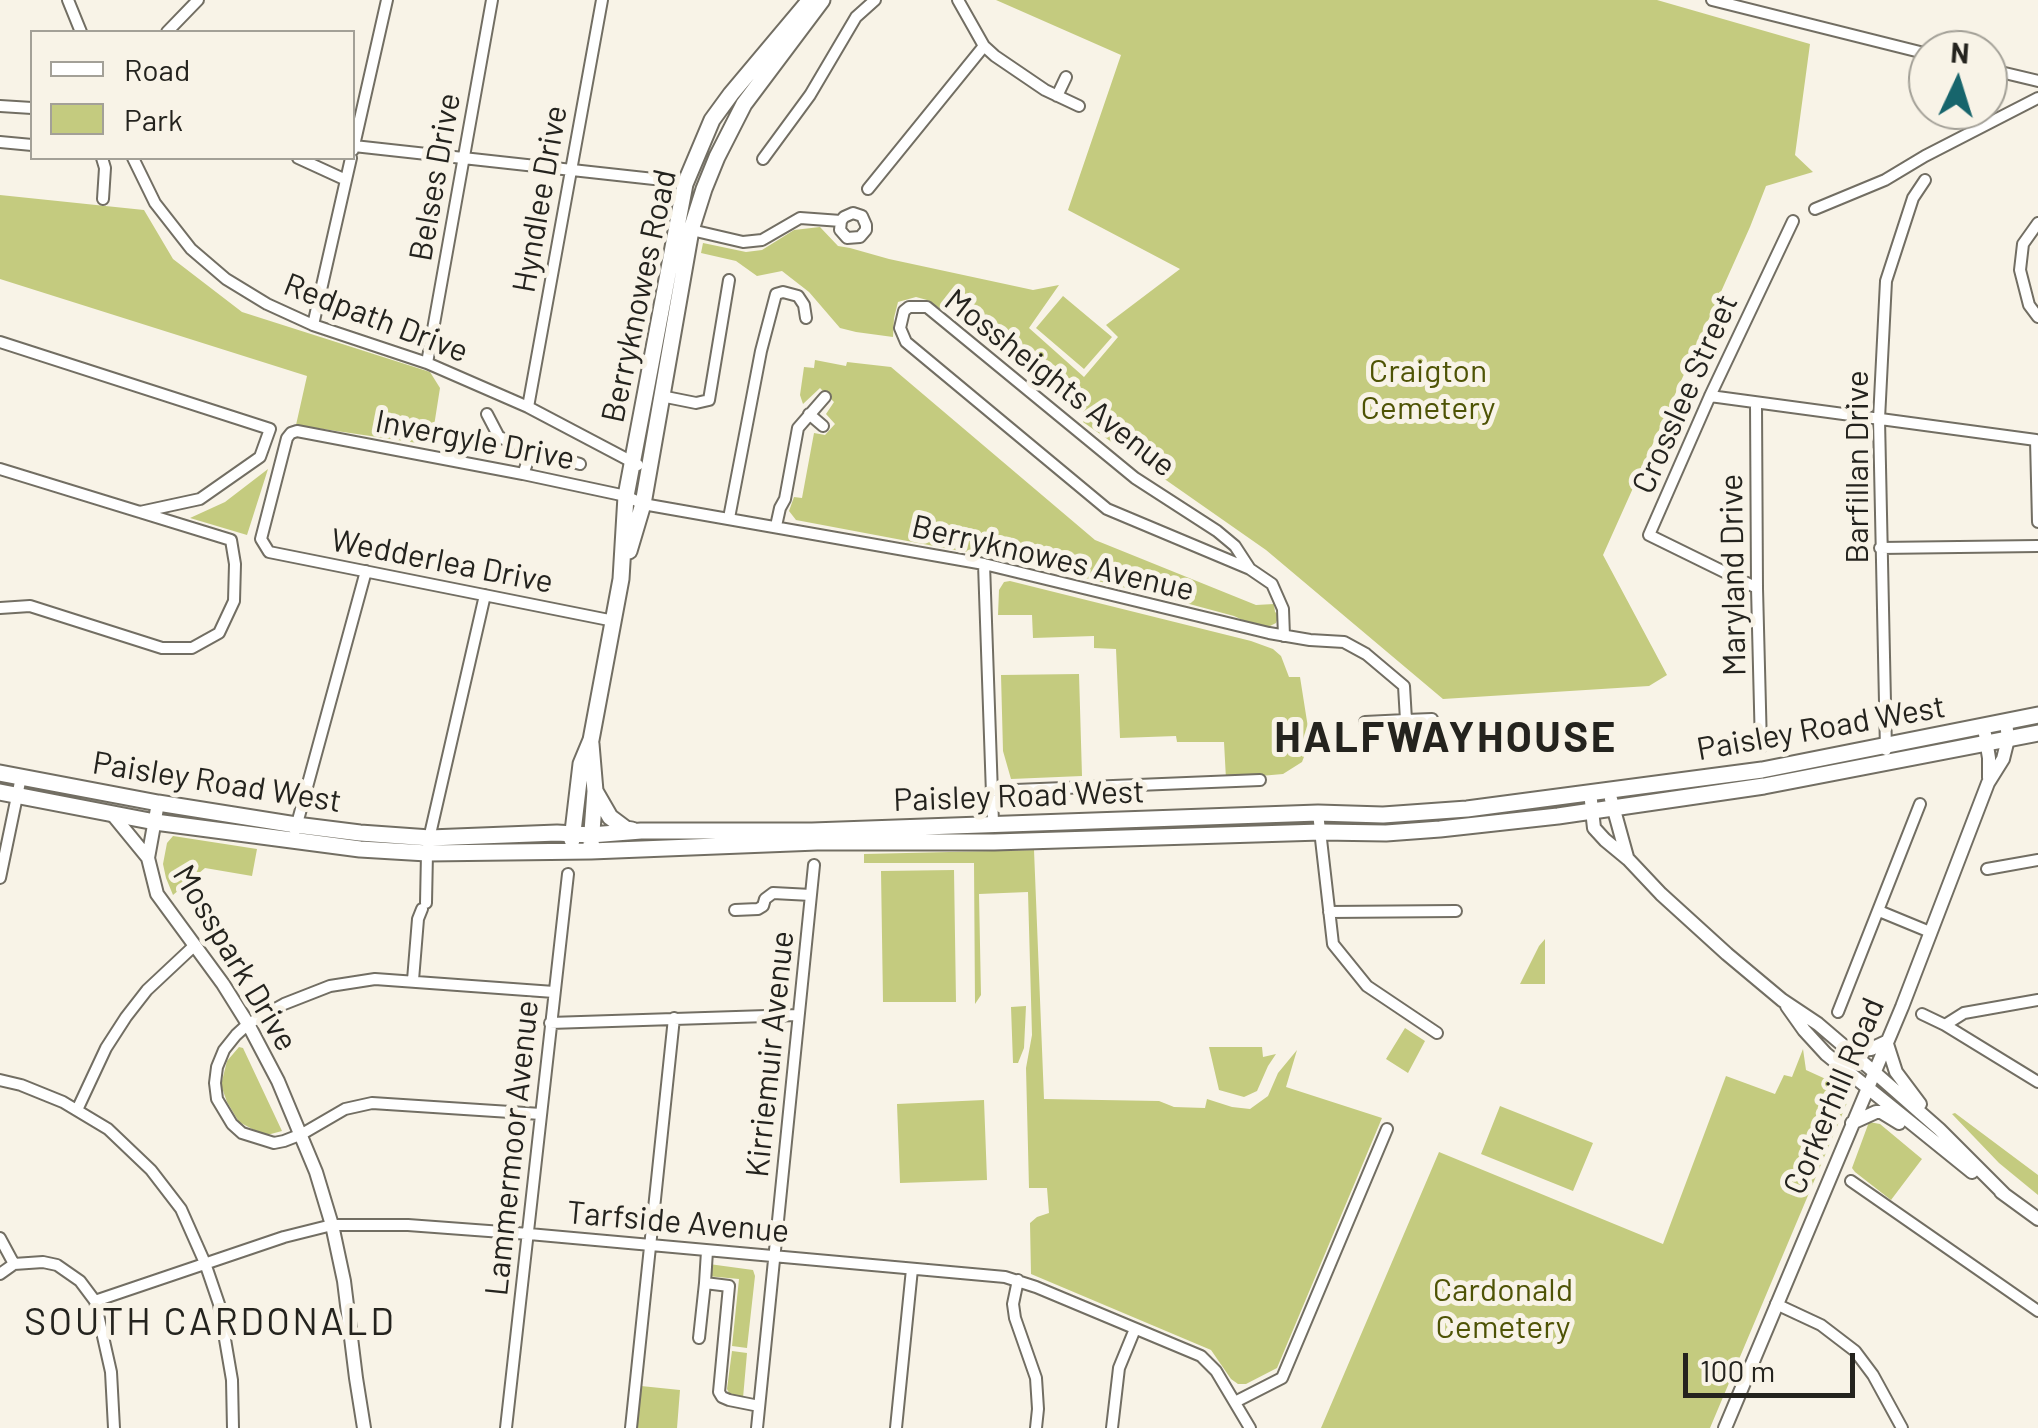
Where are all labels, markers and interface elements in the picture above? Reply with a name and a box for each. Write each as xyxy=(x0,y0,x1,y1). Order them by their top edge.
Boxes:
legend xyxy=(30,30,355,160)
north arrow xyxy=(1908,30,2008,130)
text: N xyxy=(1949,34,1970,70)
text: Road xyxy=(124,51,190,87)
street label: Belses Drive xyxy=(401,90,469,264)
text: Park xyxy=(124,101,183,137)
street label: Hyndlee Drive xyxy=(505,102,575,296)
street label: Berryknowes Road xyxy=(593,166,685,426)
street label: Redpath Drive xyxy=(278,265,474,371)
street label: Mossheights Avenue xyxy=(937,281,1183,485)
street label: Crosslee Street xyxy=(1624,288,1746,500)
park label: Craigton Cemetery xyxy=(1360,352,1496,427)
street label: Barfillan Drive xyxy=(1838,370,1876,564)
street label: Invergyle Drive xyxy=(372,402,578,478)
street label: Maryland Drive xyxy=(1712,473,1754,677)
street label: Berryknowes Avenue xyxy=(908,507,1198,609)
street label: Wedderlea Drive xyxy=(328,521,556,601)
street label: Paisley Road West xyxy=(1694,687,1948,769)
district label: HALFWAYHOUSE xyxy=(1274,713,1618,763)
street label: Paisley Road West xyxy=(90,743,344,821)
street label: Paisley Road West xyxy=(893,772,1145,820)
street label: Mosspark Drive xyxy=(164,858,306,1058)
street label: Kirriemuir Avenue xyxy=(738,929,802,1179)
street label: Corkerhill Road xyxy=(1775,992,1893,1200)
street label: Lammermoor Avenue xyxy=(477,998,547,1298)
street label: Tarfside Avenue xyxy=(565,1193,791,1251)
park label: Cardonald Cemetery xyxy=(1433,1271,1573,1346)
district label: SOUTH CARDONALD xyxy=(24,1299,396,1345)
scale bar xyxy=(1688,1333,1860,1395)
text: 100 m xyxy=(1700,1352,1775,1388)

